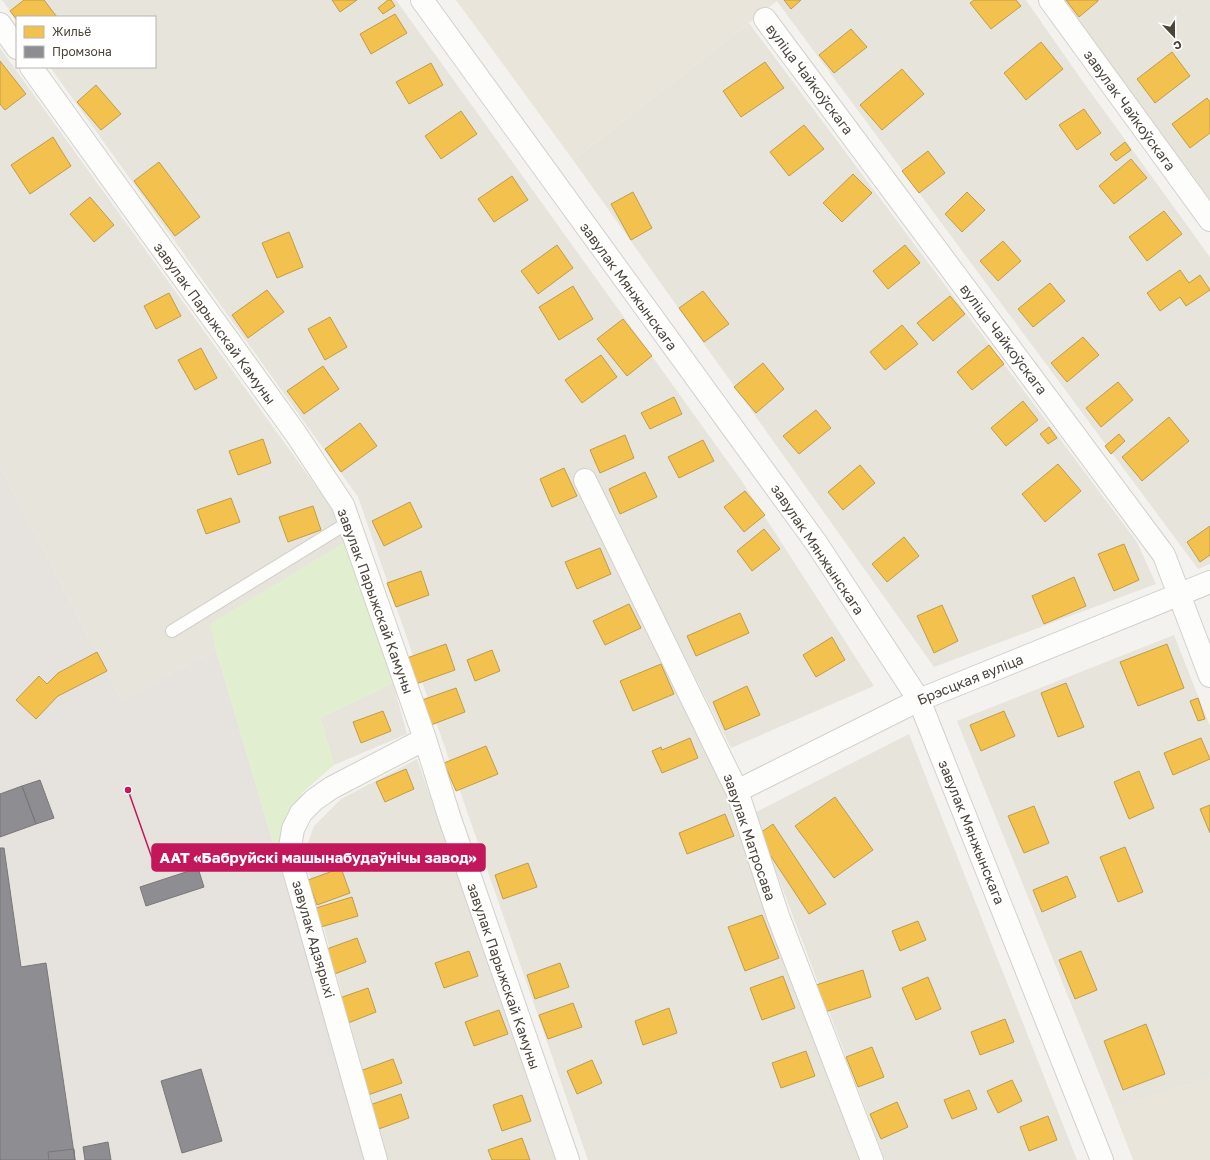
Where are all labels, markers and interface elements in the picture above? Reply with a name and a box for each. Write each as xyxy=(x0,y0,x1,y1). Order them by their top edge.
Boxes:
legend xyxy=(16,16,156,68)
north arrow xyxy=(1154,16,1194,56)
street label: вуліца Чайкоўскага xyxy=(763,20,857,138)
text: Жильё xyxy=(52,24,91,39)
text: С xyxy=(1172,38,1184,53)
text: Промзона xyxy=(52,44,112,59)
street label: завулак Чайкоўскага xyxy=(1081,46,1179,174)
street label: завулак Мянжынскага xyxy=(577,219,681,353)
street label: завулак Парыжскай Камуны xyxy=(151,239,279,407)
street label: вуліца Чайкоўскага xyxy=(957,280,1051,398)
street label: завулак Мянжынскага xyxy=(768,480,868,618)
street label: завулак Парыжскай Камуны xyxy=(334,506,418,696)
street label: Брэсцкая вуліца xyxy=(914,650,1026,708)
street label: завулак Мянжынскага xyxy=(935,757,1009,907)
street label: завулак Матросава xyxy=(720,771,780,903)
callout: ААТ «Бабруйскі машынабудаўнічы завод» xyxy=(152,844,485,871)
text: ААТ «Бабруйскі машынабудаўнічы завод» xyxy=(159,848,477,866)
street label: завулак Адзярыхі xyxy=(289,878,339,1000)
street label: завулак Парыжскай Камуны xyxy=(464,881,544,1071)

